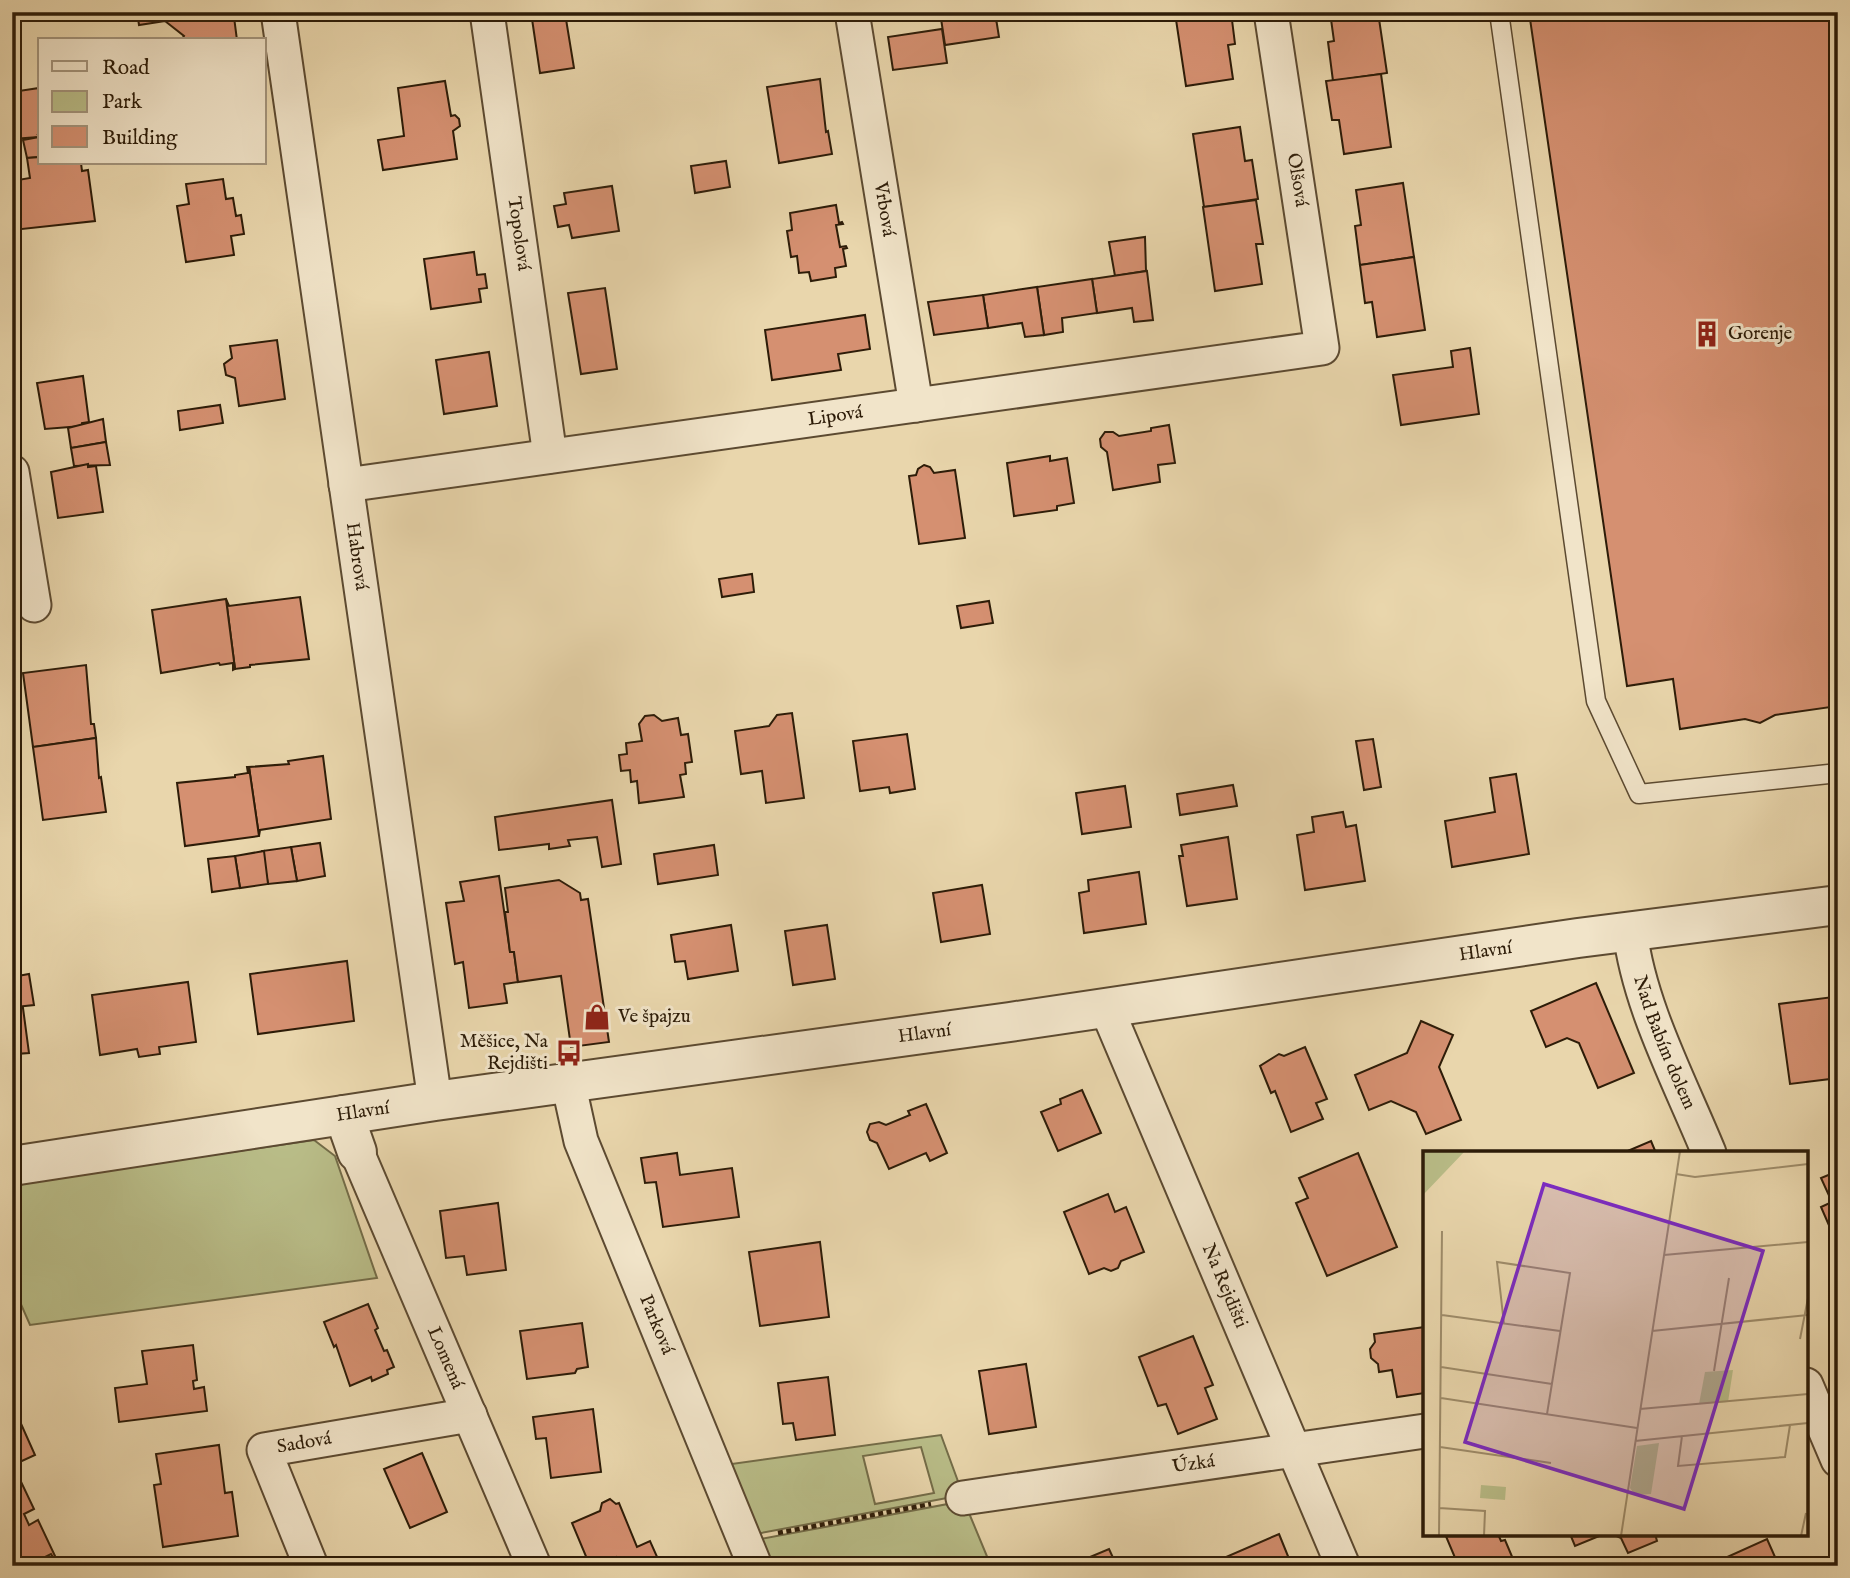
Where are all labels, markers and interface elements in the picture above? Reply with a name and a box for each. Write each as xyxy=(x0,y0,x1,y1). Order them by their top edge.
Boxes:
legend xyxy=(38,38,266,164)
text: Road xyxy=(102,55,150,82)
text: Park xyxy=(102,89,143,116)
text: Building xyxy=(102,125,178,152)
street label: Olšová xyxy=(1281,151,1313,209)
street label: Vrbová xyxy=(868,179,901,239)
street label: Topolová xyxy=(501,195,536,273)
building icon: Gorenje xyxy=(1692,319,1722,349)
place label: Gorenje xyxy=(1728,322,1793,346)
street label: Lipová xyxy=(806,400,865,432)
street label: Habrová xyxy=(340,521,373,593)
street label: Hlavní xyxy=(1457,936,1515,967)
street label: Nad Babím dolem xyxy=(1627,973,1701,1114)
shop icon: Ve špajzu xyxy=(582,1002,612,1032)
place label: Ve špajzu xyxy=(617,1005,691,1029)
street label: Hlavní xyxy=(896,1018,954,1049)
place label: Měšice, Na Rejdišti xyxy=(460,1030,549,1076)
bus stop icon: Měšice, Na Rejdišti xyxy=(554,1038,584,1068)
street label: Hlavní xyxy=(335,1096,393,1128)
inset map xyxy=(1423,1151,1808,1536)
street label: Na Rejdišti xyxy=(1196,1240,1253,1332)
street label: Parková xyxy=(633,1291,680,1359)
street label: Lomená xyxy=(421,1323,469,1394)
street label: Sadová xyxy=(275,1427,334,1460)
street label: Úzká xyxy=(1171,1449,1217,1480)

